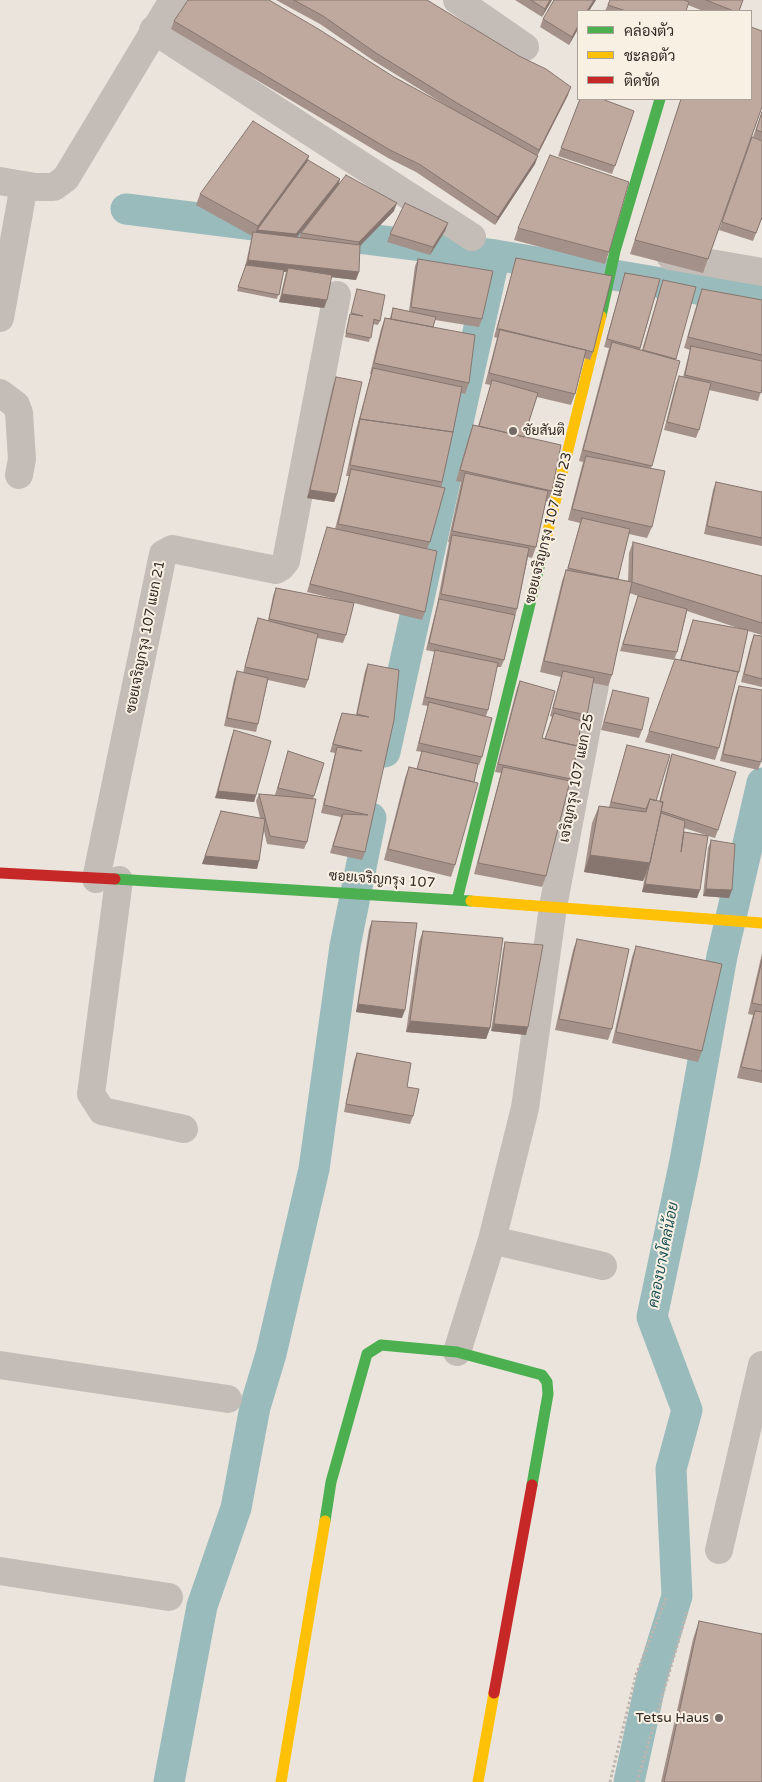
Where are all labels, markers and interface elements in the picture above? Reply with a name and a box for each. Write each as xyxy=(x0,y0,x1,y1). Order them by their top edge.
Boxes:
legend xyxy=(577,10,752,100)
text: คล่องตัว xyxy=(624,22,674,40)
text: ชะลอตัว xyxy=(624,47,675,65)
text: ติดขัด xyxy=(624,72,660,90)
place label: ชัยสันติ xyxy=(523,423,565,439)
marker: ชัยสันติ xyxy=(507,425,519,437)
street label: ซอยเจริญกรุง 107 แยก 23 xyxy=(522,450,576,606)
street label: ซอยเจริญกรุง 107 แยก 21 xyxy=(123,559,169,715)
street label: เจริญกรุง 107 แยก 25 xyxy=(556,712,598,844)
street label: ซอยเจริญกรุง 107 xyxy=(328,868,436,892)
water label: คลองบางโคล่น้อย xyxy=(645,1201,683,1309)
place label: Tetsu Haus xyxy=(636,1710,709,1726)
marker: Tetsu Haus xyxy=(713,1712,725,1724)

